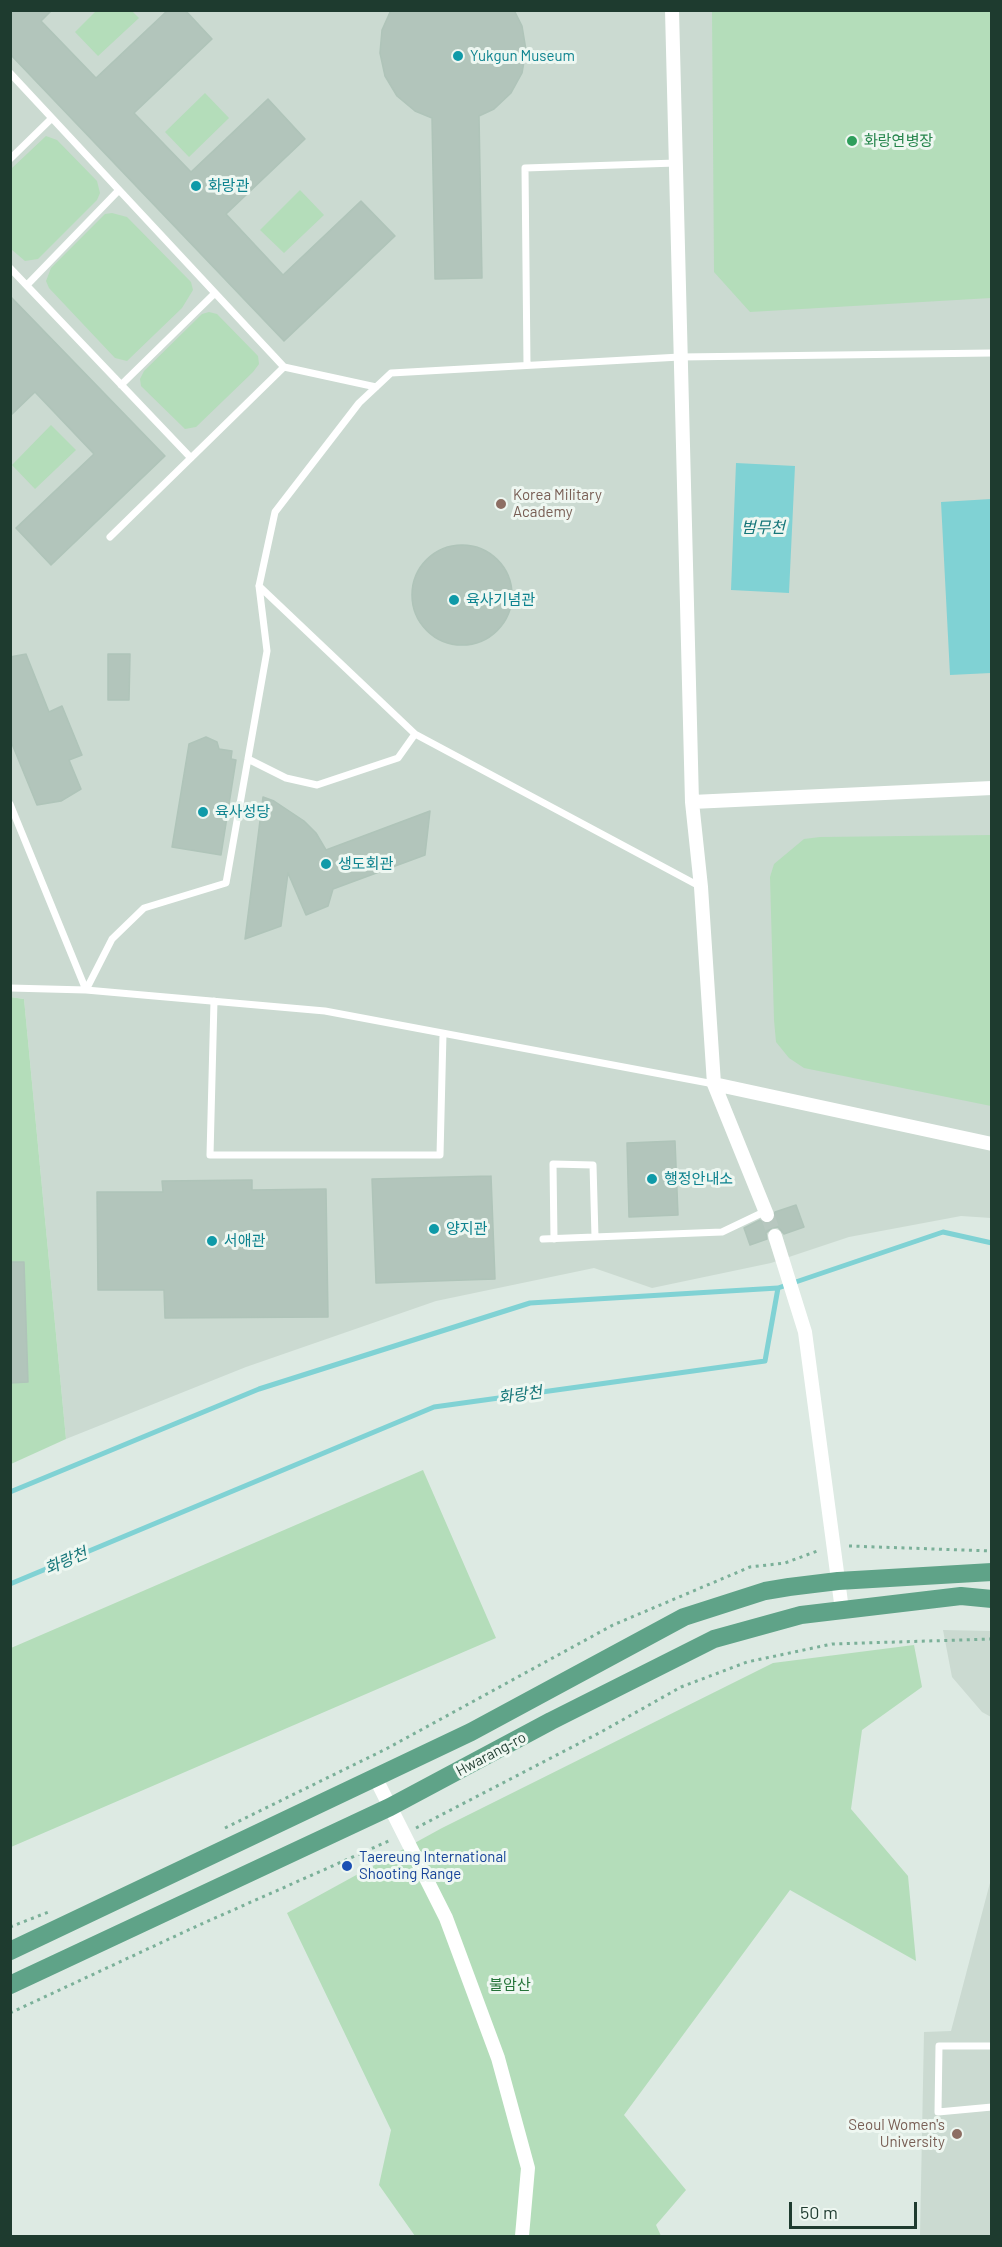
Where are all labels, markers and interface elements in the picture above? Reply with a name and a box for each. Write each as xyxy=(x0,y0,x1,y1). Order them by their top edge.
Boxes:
place label: Yukgun Museum xyxy=(470,47,575,65)
marker: Yukgun Museum xyxy=(451,49,465,63)
place label: 화랑연병장 xyxy=(864,132,933,150)
marker: 화랑연병장 xyxy=(845,134,859,148)
place label: 화랑관 xyxy=(208,177,249,195)
marker: 화랑관 xyxy=(189,179,203,193)
place label: Korea Military Academy xyxy=(513,486,602,521)
marker: Korea Military Academy xyxy=(494,497,508,511)
water label: 범무천 xyxy=(741,518,785,538)
place label: 육사기념관 xyxy=(466,591,535,609)
marker: 육사기념관 xyxy=(447,593,461,607)
place label: 육사성당 xyxy=(215,803,270,821)
marker: 육사성당 xyxy=(196,805,210,819)
place label: 생도회관 xyxy=(338,855,393,873)
marker: 생도회관 xyxy=(319,857,333,871)
place label: 행정안내소 xyxy=(664,1170,733,1188)
marker: 행정안내소 xyxy=(645,1172,659,1186)
place label: 양지관 xyxy=(446,1220,487,1238)
marker: 양지관 xyxy=(427,1222,441,1236)
place label: 서애관 xyxy=(224,1232,265,1250)
marker: 서애관 xyxy=(205,1234,219,1248)
water label: 화랑천 xyxy=(497,1382,543,1408)
water label: 화랑천 xyxy=(42,1544,90,1578)
street label: Hwarang-ro xyxy=(453,1728,529,1780)
place label: Taereung International Shooting Range xyxy=(359,1848,507,1883)
marker: Taereung International Shooting Range xyxy=(340,1859,354,1873)
park label: 불암산 xyxy=(489,1976,531,1994)
place label: Seoul Women's University xyxy=(848,2116,945,2151)
marker: Seoul Women's University xyxy=(950,2127,964,2141)
scale bar xyxy=(792,2190,920,2228)
text: 50 m xyxy=(800,2201,838,2223)

